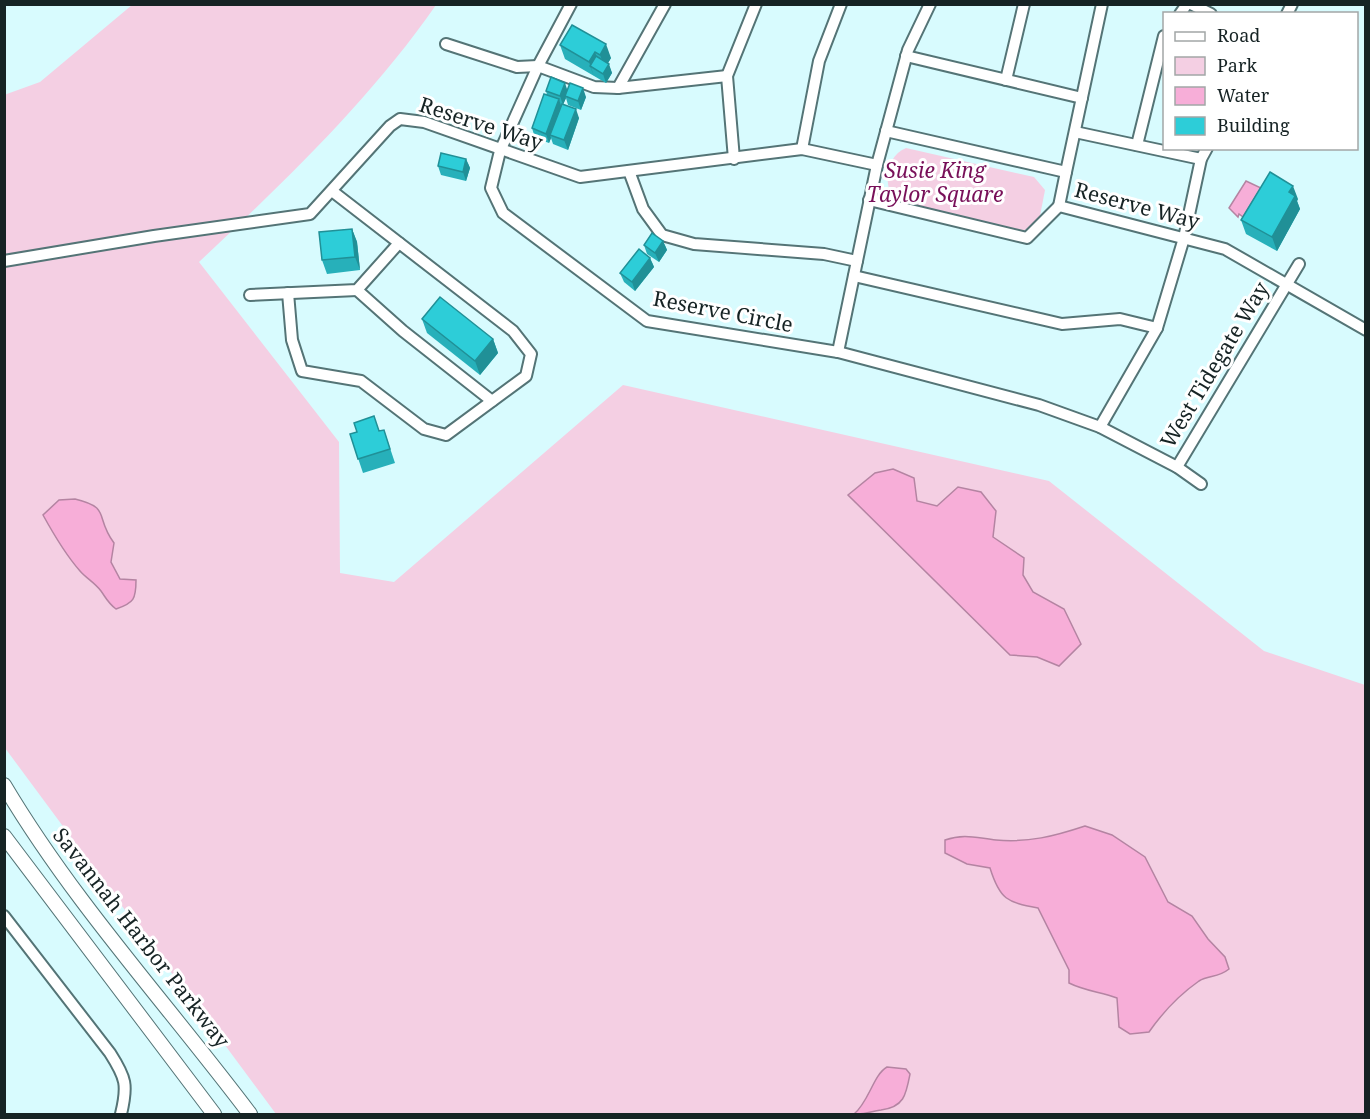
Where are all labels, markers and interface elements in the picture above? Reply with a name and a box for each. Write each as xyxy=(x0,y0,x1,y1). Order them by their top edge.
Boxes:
legend xyxy=(1163,12,1358,150)
text: Road xyxy=(1217,23,1260,47)
text: Park xyxy=(1217,53,1257,77)
text: Water xyxy=(1217,83,1270,107)
street label: Reserve Way xyxy=(416,90,547,156)
text: Building xyxy=(1217,113,1290,137)
park label: Susie King Taylor Square xyxy=(867,156,1003,208)
street label: Reserve Way xyxy=(1072,175,1203,235)
street label: West Tidegate Way xyxy=(1153,276,1275,453)
street label: Reserve Circle xyxy=(651,284,796,338)
street label: Savannah Harbor Parkway xyxy=(47,822,237,1053)

